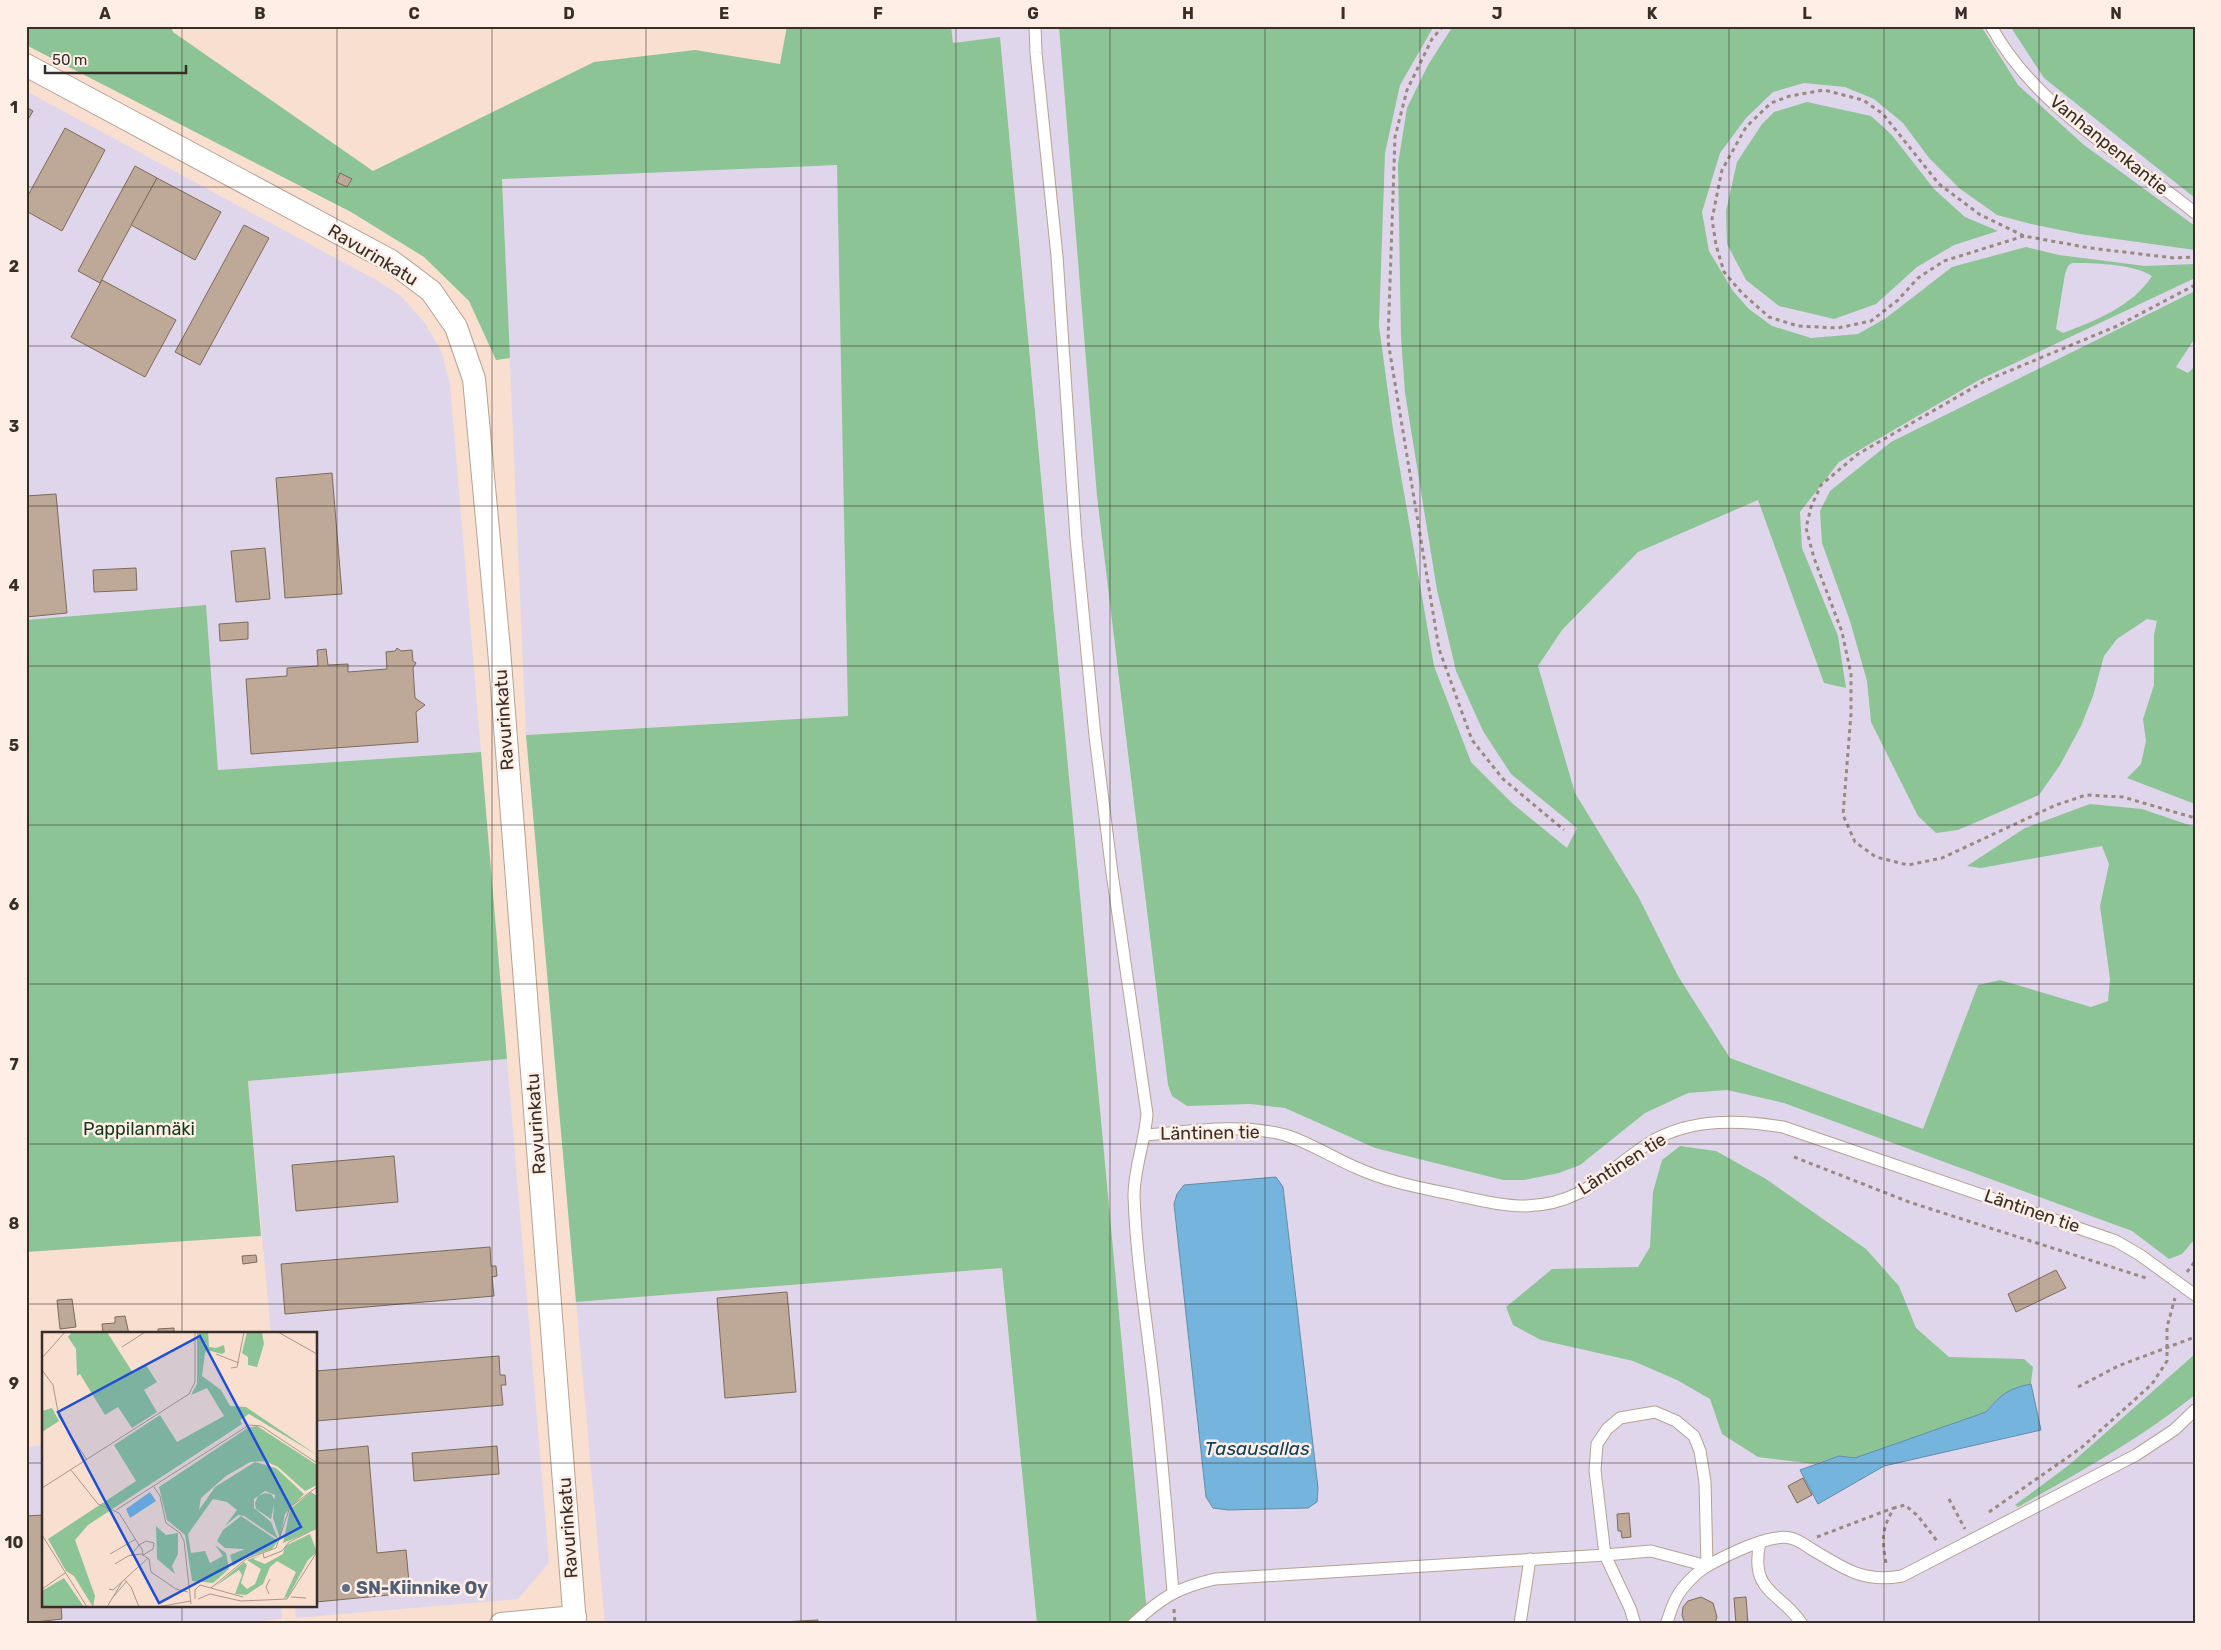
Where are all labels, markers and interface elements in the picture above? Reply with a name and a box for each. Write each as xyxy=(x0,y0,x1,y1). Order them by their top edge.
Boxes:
text: A xyxy=(99,4,111,23)
text: B xyxy=(254,4,266,23)
text: C xyxy=(408,4,420,23)
text: D xyxy=(563,4,575,23)
text: E xyxy=(719,4,729,23)
text: F xyxy=(873,4,883,23)
text: G xyxy=(1027,4,1039,23)
text: H xyxy=(1182,4,1194,23)
text: I xyxy=(1340,4,1346,23)
text: J xyxy=(1492,4,1502,23)
text: K xyxy=(1647,4,1658,23)
text: L xyxy=(1802,4,1812,23)
text: M xyxy=(1954,4,1968,23)
text: N xyxy=(2110,4,2122,23)
scale bar xyxy=(45,42,186,74)
text: 50 m xyxy=(52,51,87,69)
street label: Vanhanpenkantie xyxy=(2045,90,2173,200)
text: 1 xyxy=(10,98,18,117)
street label: Ravurinkatu xyxy=(324,219,422,291)
text: 2 xyxy=(9,257,19,276)
text: 3 xyxy=(9,417,19,436)
text: 4 xyxy=(9,576,20,595)
street label: Ravurinkatu xyxy=(489,669,519,771)
text: 5 xyxy=(9,736,19,755)
text: 6 xyxy=(9,895,19,914)
text: 7 xyxy=(9,1055,19,1074)
street label: Ravurinkatu xyxy=(521,1073,551,1175)
park label: Pappilanmäki xyxy=(83,1118,195,1140)
street label: Läntinen tie xyxy=(1160,1121,1260,1145)
street label: Läntinen tie xyxy=(1574,1128,1670,1200)
street label: Läntinen tie xyxy=(1981,1184,2083,1238)
text: 8 xyxy=(9,1214,20,1233)
inset map xyxy=(42,1332,318,1608)
text: 9 xyxy=(9,1374,19,1393)
water label: Tasausallas xyxy=(1204,1437,1310,1460)
street label: Ravurinkatu xyxy=(553,1477,583,1579)
text: 10 xyxy=(5,1533,24,1552)
place label: SN-Kiinnike Oy xyxy=(356,1577,488,1599)
marker: SN-Kiinnike Oy xyxy=(340,1582,352,1594)

